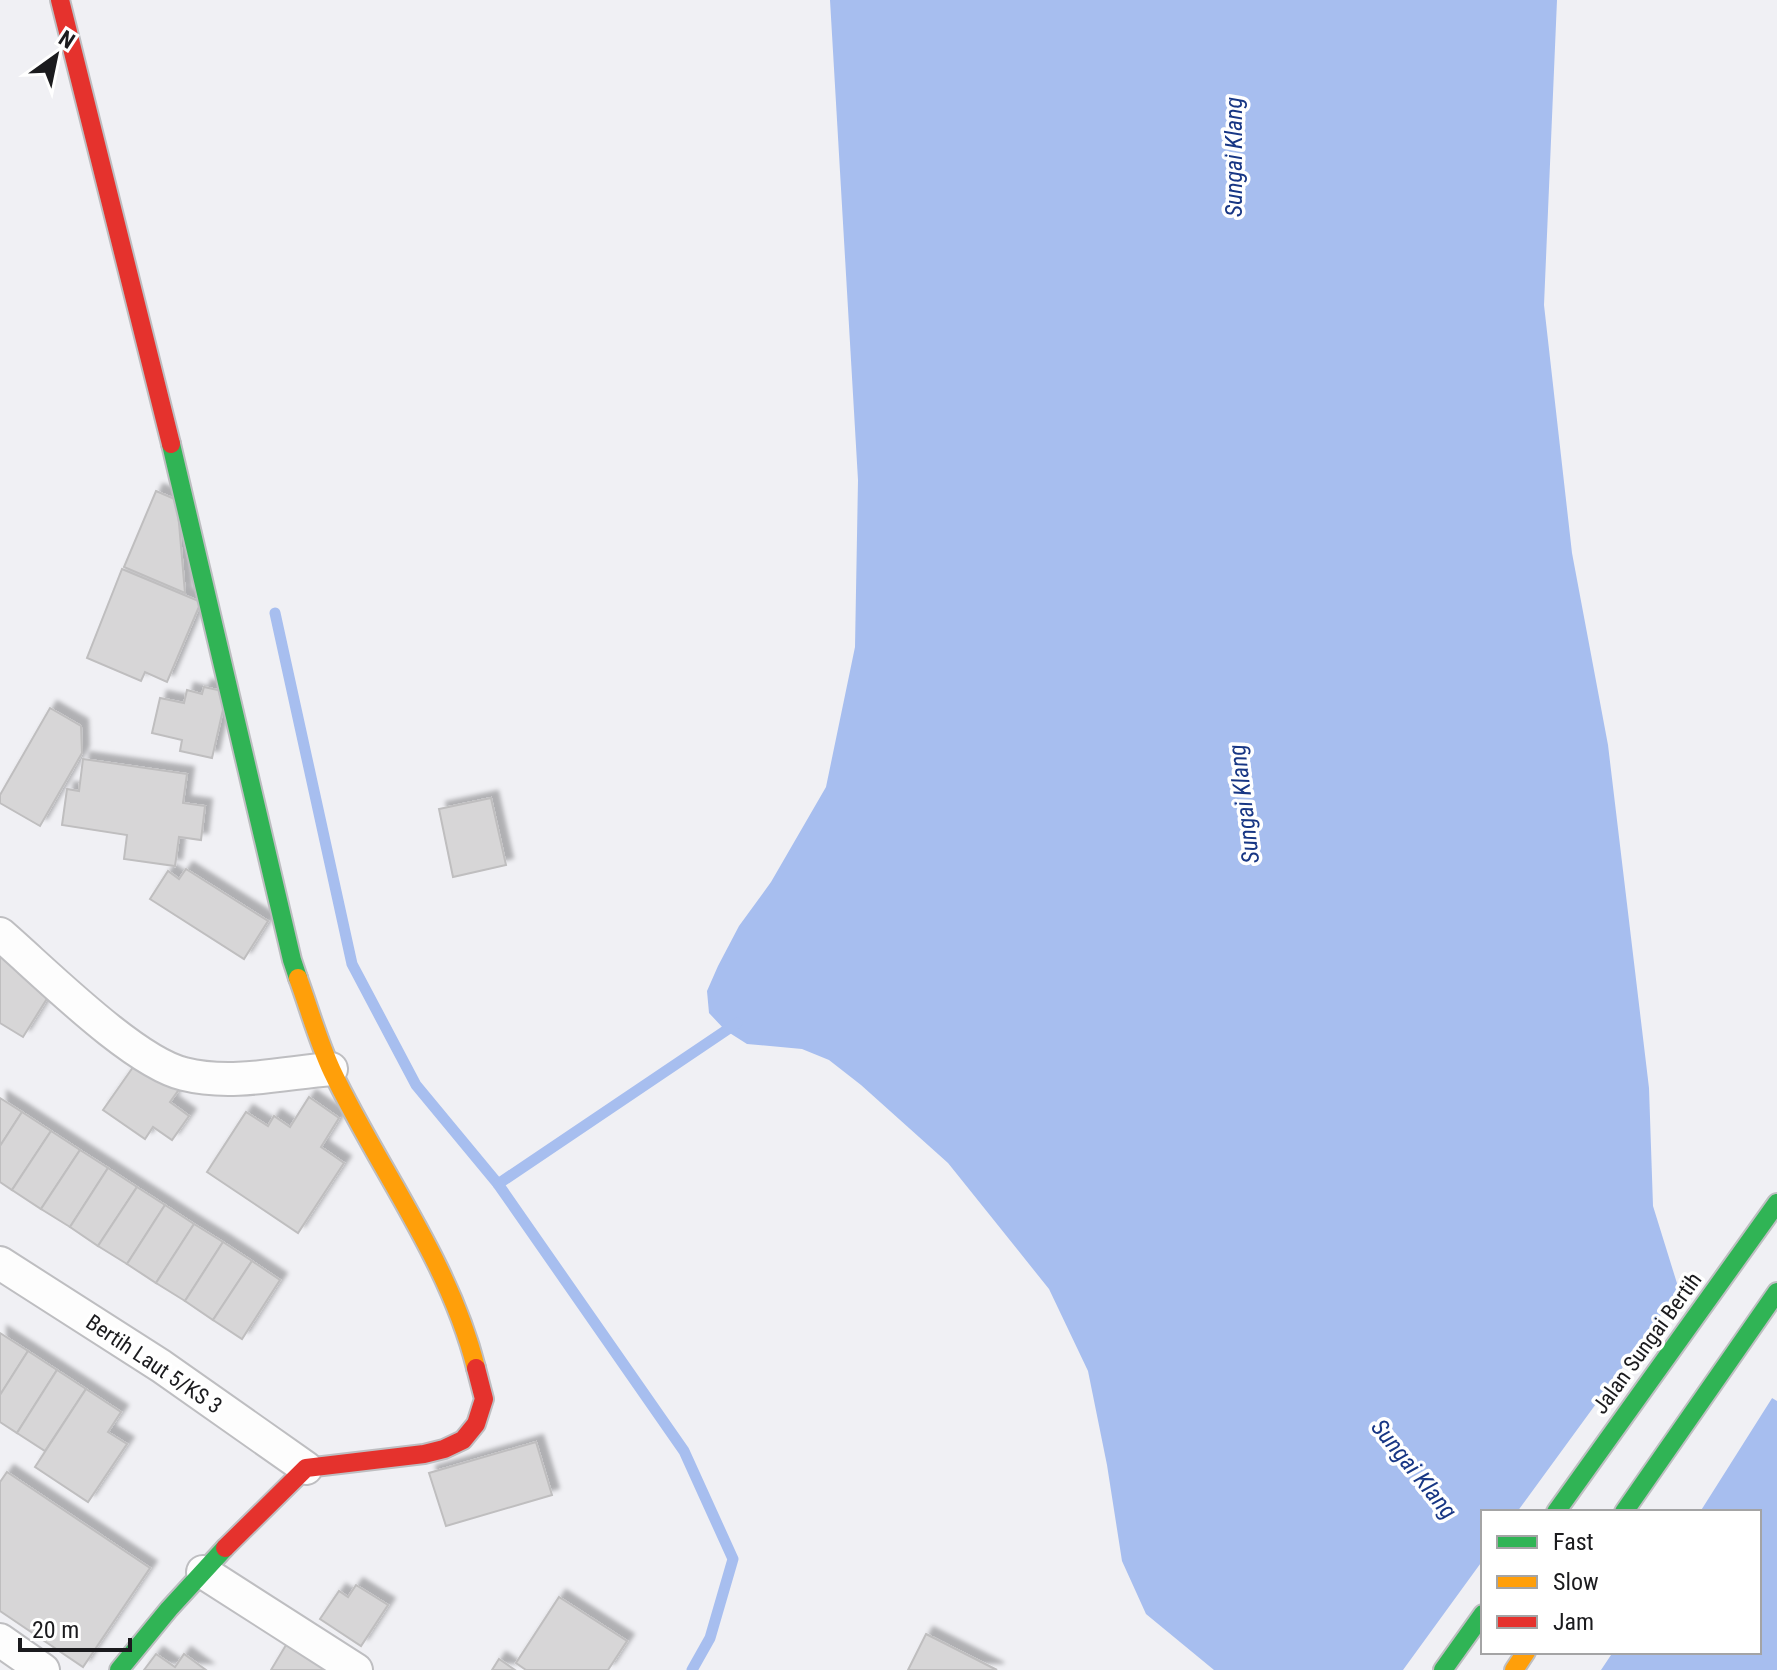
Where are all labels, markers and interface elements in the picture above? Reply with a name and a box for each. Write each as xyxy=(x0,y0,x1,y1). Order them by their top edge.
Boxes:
north arrow xyxy=(16,16,96,96)
text: N xyxy=(54,25,79,54)
water label: Sungai Klang xyxy=(1220,97,1248,217)
water label: Sungai Klang xyxy=(1223,743,1265,865)
street label: Jalan Sungai Bertih xyxy=(1587,1268,1707,1418)
street label: Bertih Laut 5/KS 3 xyxy=(81,1309,227,1419)
water label: Sungai Klang xyxy=(1365,1414,1463,1524)
legend xyxy=(1481,1510,1761,1654)
text: Fast xyxy=(1553,1528,1594,1556)
text: Slow xyxy=(1553,1568,1599,1596)
scale bar xyxy=(20,1602,130,1652)
text: Jam xyxy=(1553,1608,1594,1636)
text: 20 m xyxy=(32,1616,79,1644)

